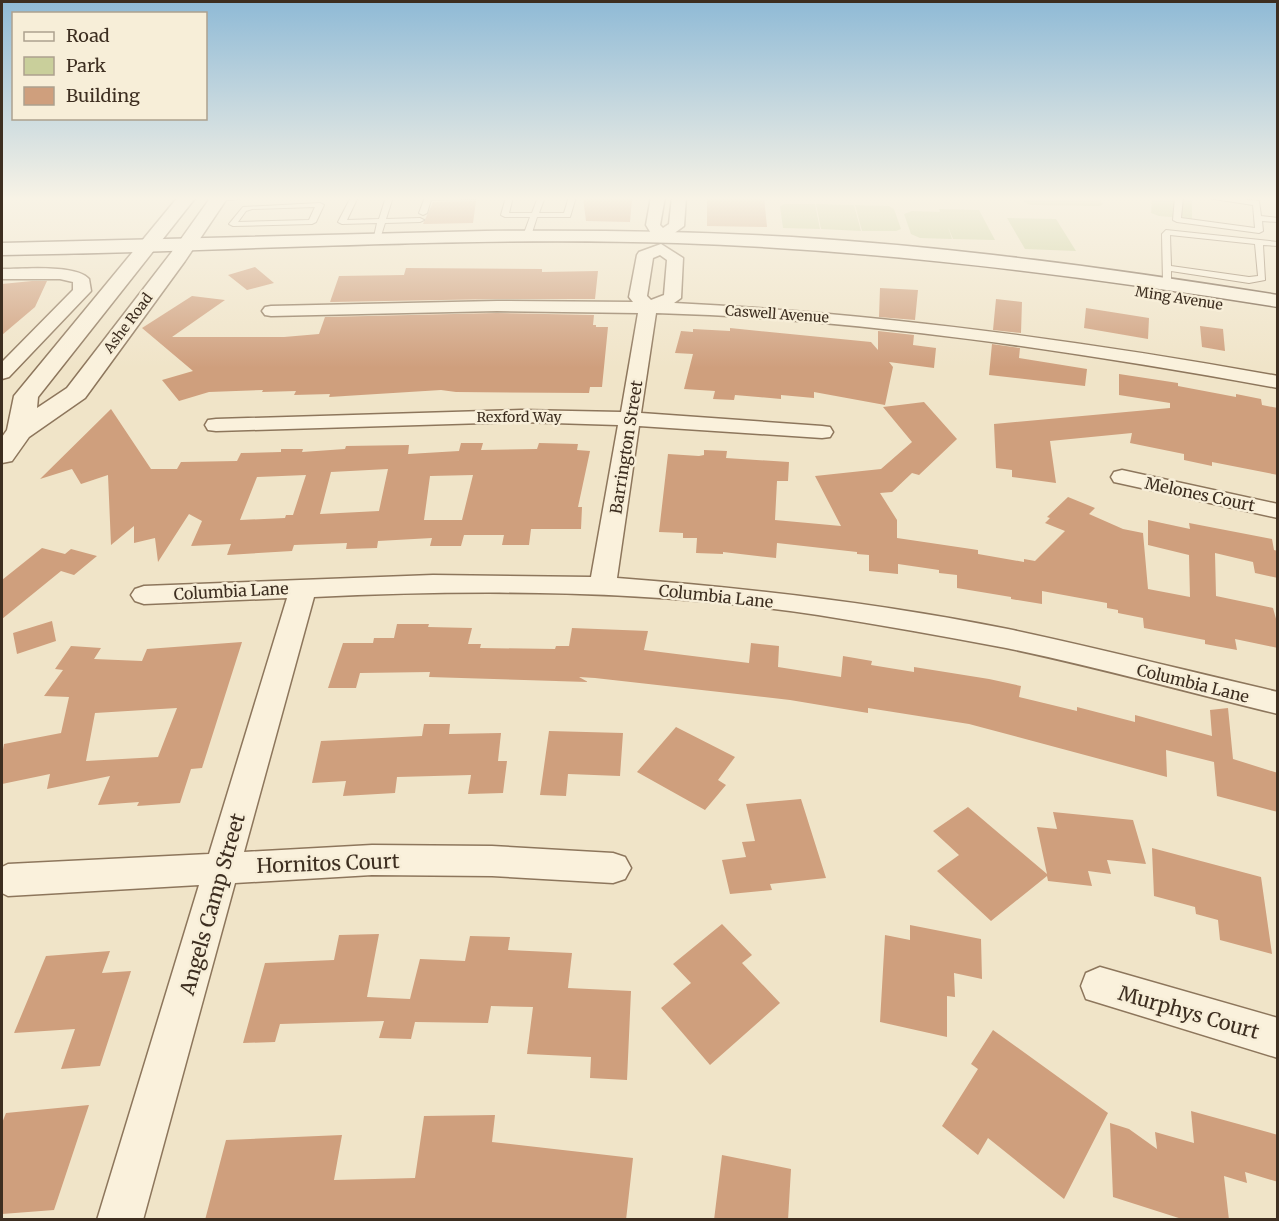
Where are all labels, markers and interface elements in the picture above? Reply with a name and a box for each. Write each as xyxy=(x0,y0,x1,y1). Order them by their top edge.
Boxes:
legend xyxy=(12,12,207,120)
text: Road xyxy=(66,24,110,47)
text: Park xyxy=(66,54,107,77)
text: Building xyxy=(66,84,140,107)
street label: Ming Avenue xyxy=(1134,282,1224,314)
street label: Ashe Road xyxy=(99,289,157,357)
street label: Caswell Avenue xyxy=(725,301,829,327)
street label: Barrington Street xyxy=(606,378,647,515)
street label: Rexford Way xyxy=(476,408,562,426)
street label: Melones Court xyxy=(1143,473,1258,516)
street label: Columbia Lane xyxy=(173,578,289,604)
street label: Columbia Lane xyxy=(658,580,774,612)
street label: Columbia Lane xyxy=(1135,659,1251,707)
street label: Angels Camp Street xyxy=(174,810,250,999)
street label: Hornitos Court xyxy=(256,848,400,878)
street label: Murphys Court xyxy=(1116,980,1262,1044)

